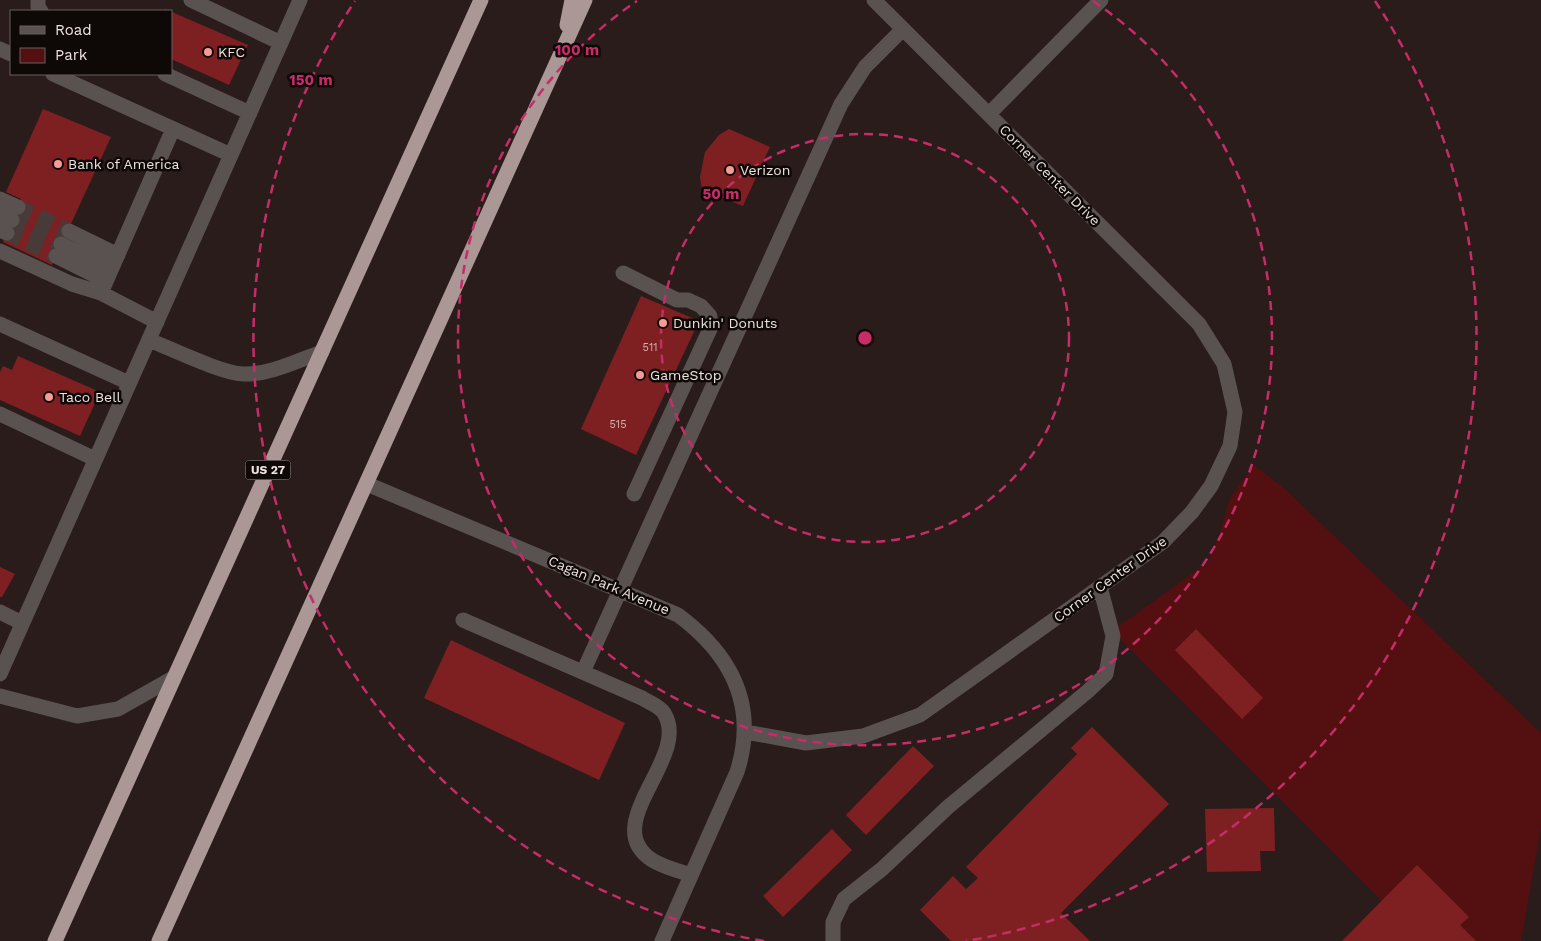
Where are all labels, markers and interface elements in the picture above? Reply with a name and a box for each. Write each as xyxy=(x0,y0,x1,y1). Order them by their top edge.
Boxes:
legend xyxy=(10,10,172,75)
text: Road xyxy=(55,21,92,39)
text: 100 m xyxy=(555,41,599,59)
place label: KFC xyxy=(218,44,245,60)
text: Park xyxy=(55,46,88,64)
marker: KFC xyxy=(202,46,214,58)
text: 150 m xyxy=(289,71,333,89)
street label: Corner Center Drive xyxy=(996,121,1104,229)
place label: Bank of America xyxy=(68,156,180,172)
marker: Bank of America xyxy=(52,158,64,170)
place label: Verizon xyxy=(740,162,790,178)
marker: Verizon xyxy=(724,164,736,176)
text: 50 m xyxy=(703,185,739,203)
place label: Dunkin' Donuts xyxy=(673,315,777,331)
marker: Dunkin' Donuts xyxy=(657,317,669,329)
centre of rings xyxy=(856,329,874,347)
house number: 511 xyxy=(643,341,657,354)
place label: GameStop xyxy=(650,367,721,383)
marker: GameStop xyxy=(634,369,646,381)
place label: Taco Bell xyxy=(59,389,121,405)
marker: Taco Bell xyxy=(43,391,55,403)
house number: 515 xyxy=(609,418,627,431)
road number: US 27 xyxy=(246,460,290,480)
street label: Corner Center Drive xyxy=(1050,533,1170,625)
street label: Cagan Park Avenue xyxy=(546,552,672,618)

